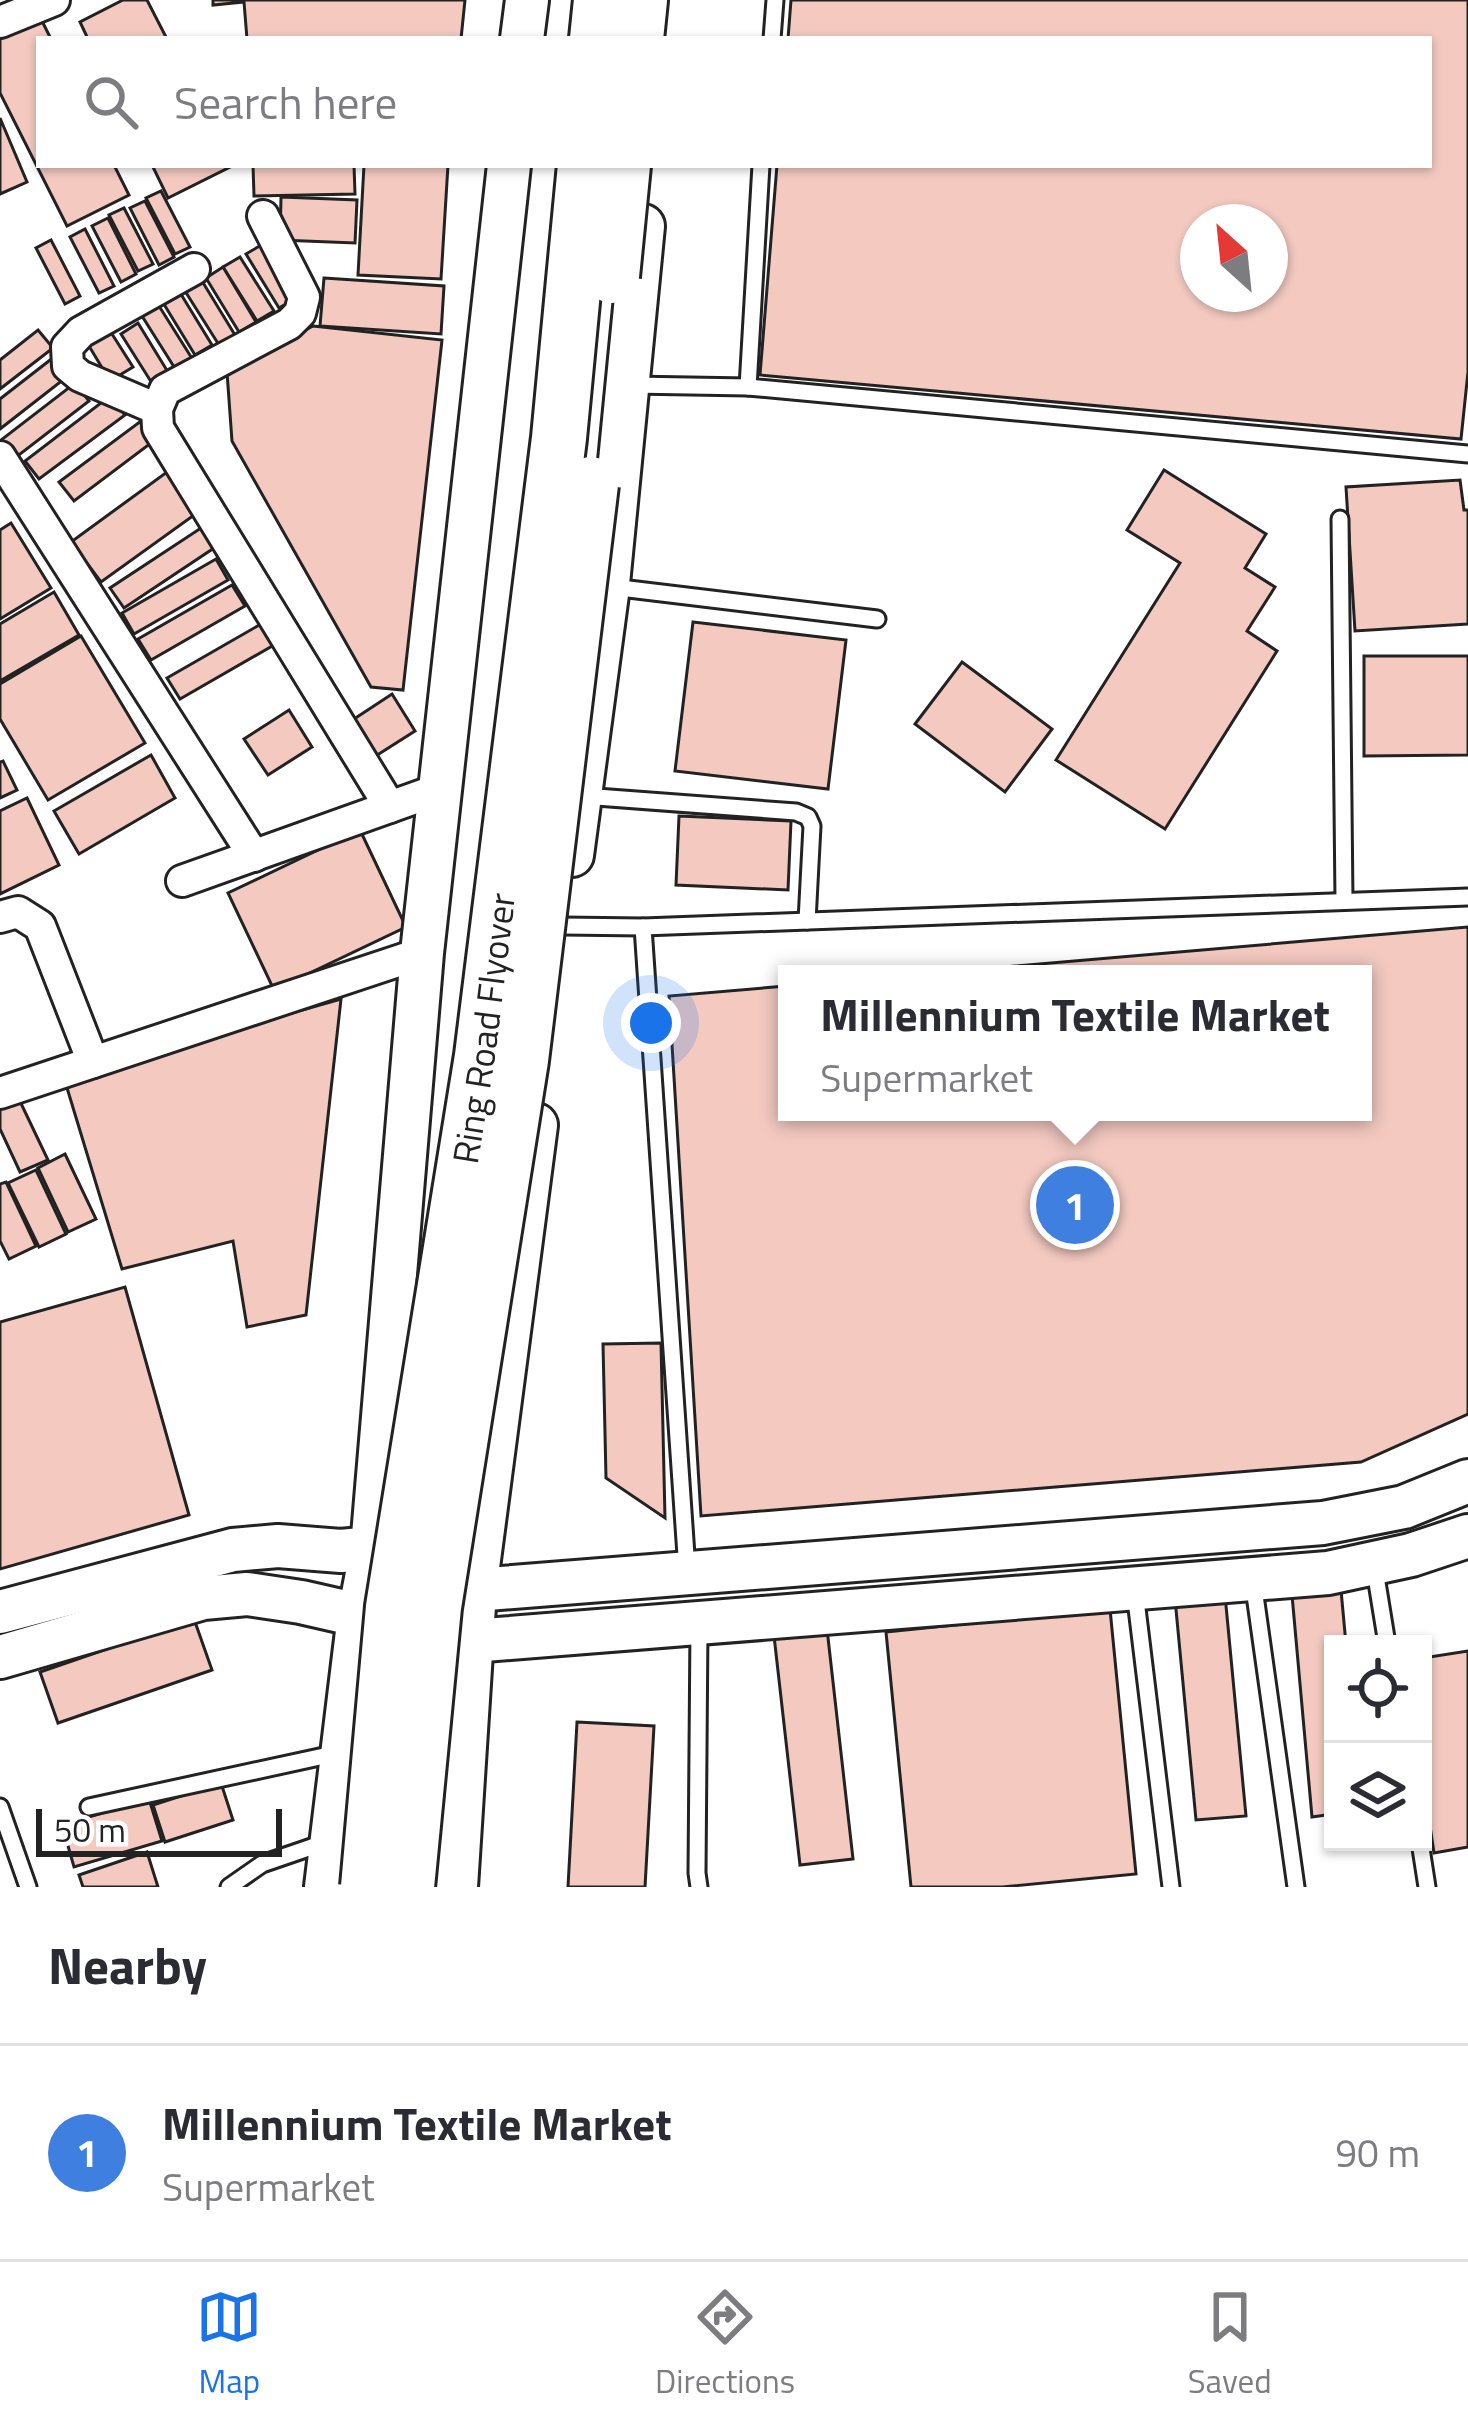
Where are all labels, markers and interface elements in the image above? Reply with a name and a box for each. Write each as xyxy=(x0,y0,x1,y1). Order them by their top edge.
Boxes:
search box xyxy=(36,36,1432,168)
text: Search here xyxy=(174,68,397,136)
icon: search xyxy=(78,69,144,135)
north arrow xyxy=(1180,204,1288,312)
street label: Ring Road Flyover xyxy=(437,890,529,1167)
popup xyxy=(778,965,1372,1121)
text: Millennium Textile Market xyxy=(820,980,1330,1048)
your location xyxy=(621,993,681,1053)
text: Supermarket xyxy=(820,1048,1033,1107)
pin: 1 xyxy=(1036,1160,1114,1250)
map controls xyxy=(1324,1635,1432,1851)
button: locate xyxy=(1324,1635,1432,1743)
button: layers xyxy=(1324,1743,1432,1851)
scale bar xyxy=(36,1803,282,1856)
text: 50 m xyxy=(54,1805,126,1855)
text: Nearby xyxy=(48,1926,207,2004)
text: Millennium Textile Market xyxy=(162,2089,672,2157)
text: 1 xyxy=(76,2123,98,2182)
text: 90 m xyxy=(1335,2123,1420,2182)
text: Supermarket xyxy=(162,2157,375,2216)
tab: Map xyxy=(196,2284,262,2406)
tab: Directions xyxy=(655,2284,795,2406)
tab: Saved xyxy=(1188,2284,1272,2406)

